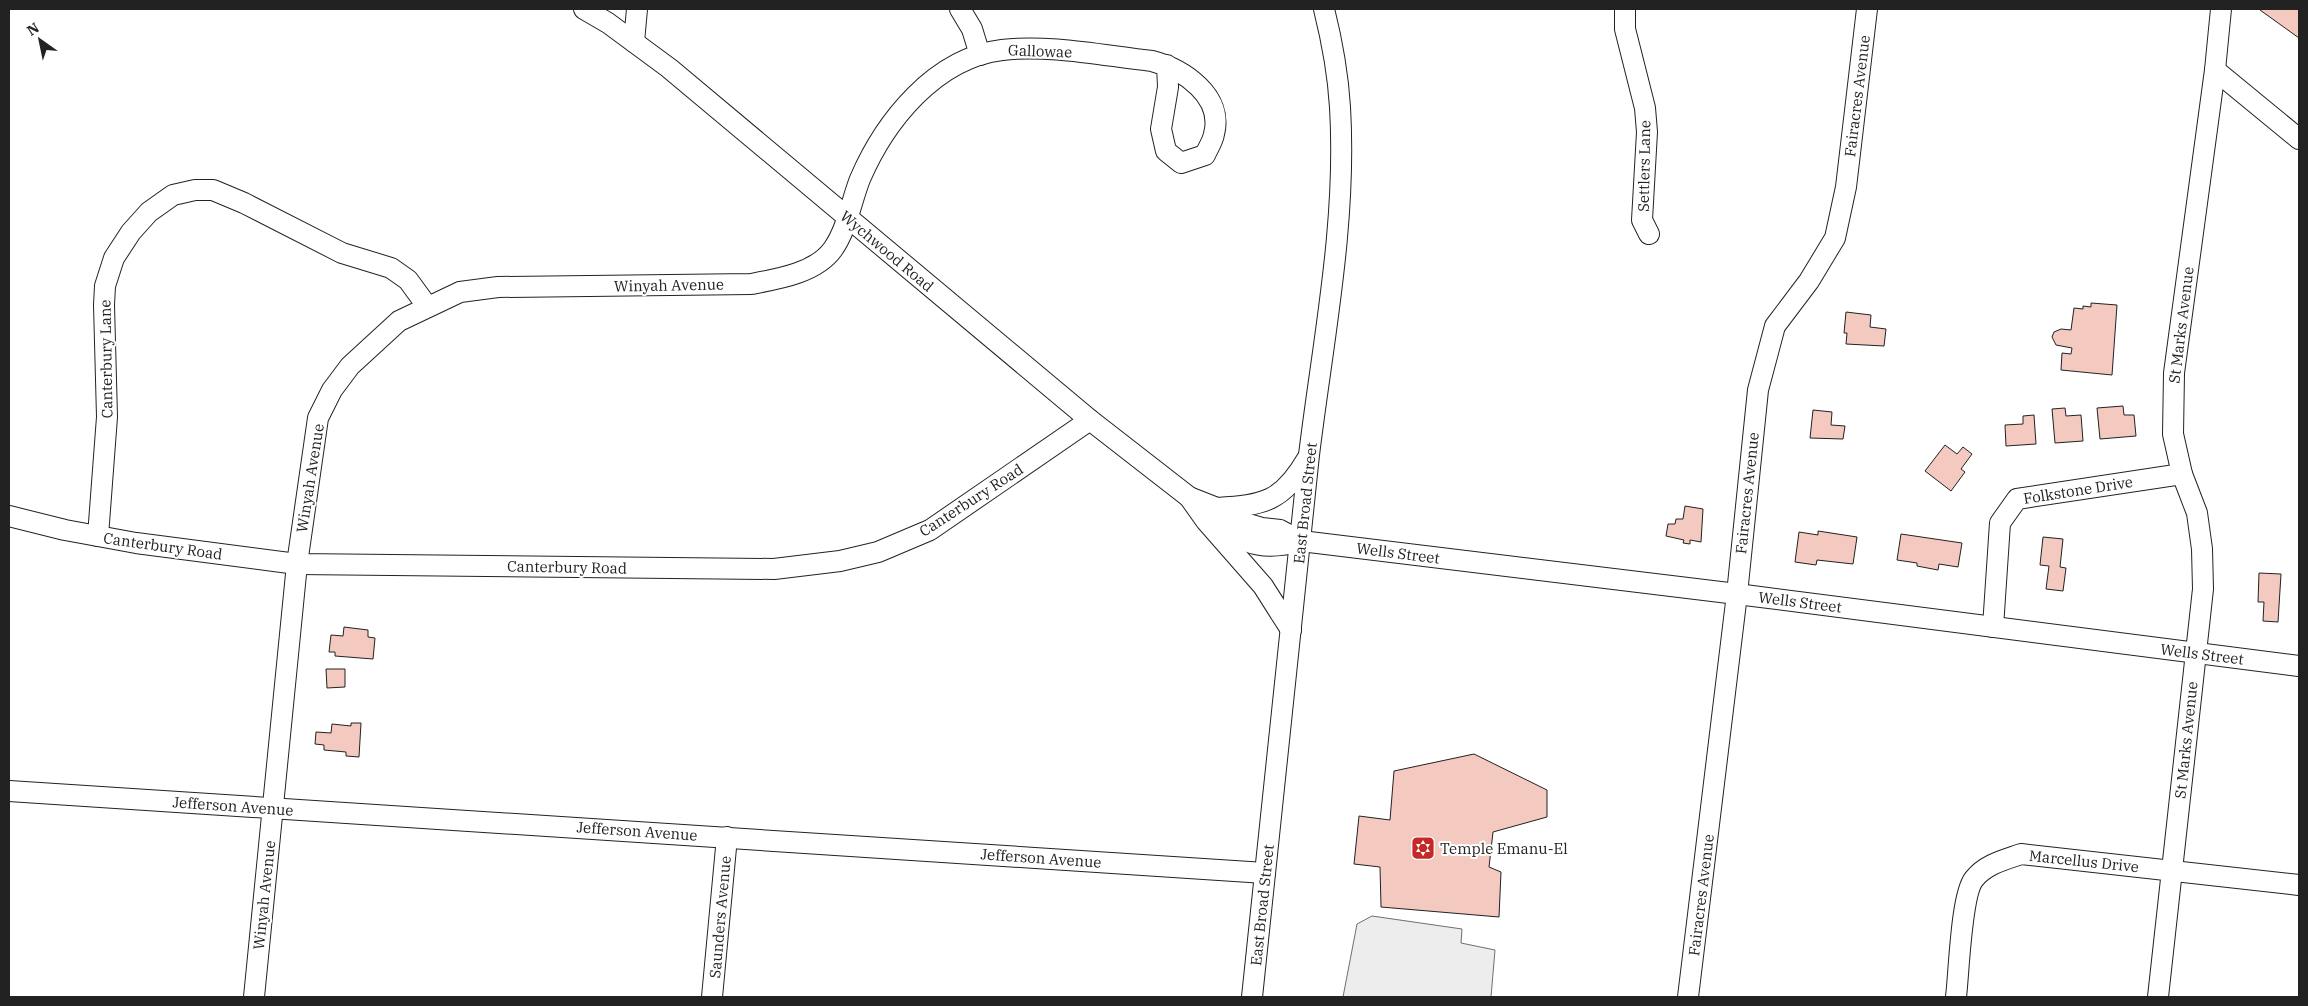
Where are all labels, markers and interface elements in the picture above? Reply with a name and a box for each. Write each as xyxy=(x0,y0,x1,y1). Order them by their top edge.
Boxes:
north arrow xyxy=(15,15,65,65)
text: N xyxy=(23,19,42,40)
street label: Fairacres Avenue xyxy=(1840,34,1874,158)
street label: Gallowae xyxy=(1008,40,1072,62)
street label: Settlers Lane xyxy=(1634,120,1654,212)
street label: Wychwood Road xyxy=(836,206,938,296)
street label: St Marks Avenue xyxy=(2164,265,2198,385)
street label: Winyah Avenue xyxy=(614,275,724,295)
street label: Canterbury Lane xyxy=(95,299,117,419)
street label: Winyah Avenue xyxy=(292,422,328,534)
street label: Fairacres Avenue xyxy=(1731,431,1763,555)
street label: East Broad Street xyxy=(1289,441,1321,565)
street label: Canterbury Road xyxy=(916,459,1026,541)
street label: Folkstone Drive xyxy=(2022,472,2134,508)
street label: Canterbury Road xyxy=(102,528,224,564)
street label: Wells Street xyxy=(1355,538,1441,568)
street label: Canterbury Road xyxy=(507,556,627,578)
street label: Wells Street xyxy=(1757,587,1843,617)
street label: Wells Street xyxy=(2159,639,2245,669)
street label: St Marks Avenue xyxy=(2170,680,2202,800)
street label: Jefferson Avenue xyxy=(172,792,294,820)
street label: Jefferson Avenue xyxy=(576,817,698,845)
street label: Fairacres Avenue xyxy=(1684,833,1718,957)
synagogue icon: Temple Emanu-El xyxy=(1410,835,1436,861)
street label: Winyah Avenue xyxy=(249,839,279,951)
place label: Temple Emanu-El xyxy=(1440,839,1568,858)
street label: East Broad Street xyxy=(1246,843,1278,967)
street label: Jefferson Avenue xyxy=(980,844,1102,872)
street label: Marcellus Drive xyxy=(2028,846,2140,876)
street label: Saunders Avenue xyxy=(705,855,735,979)

